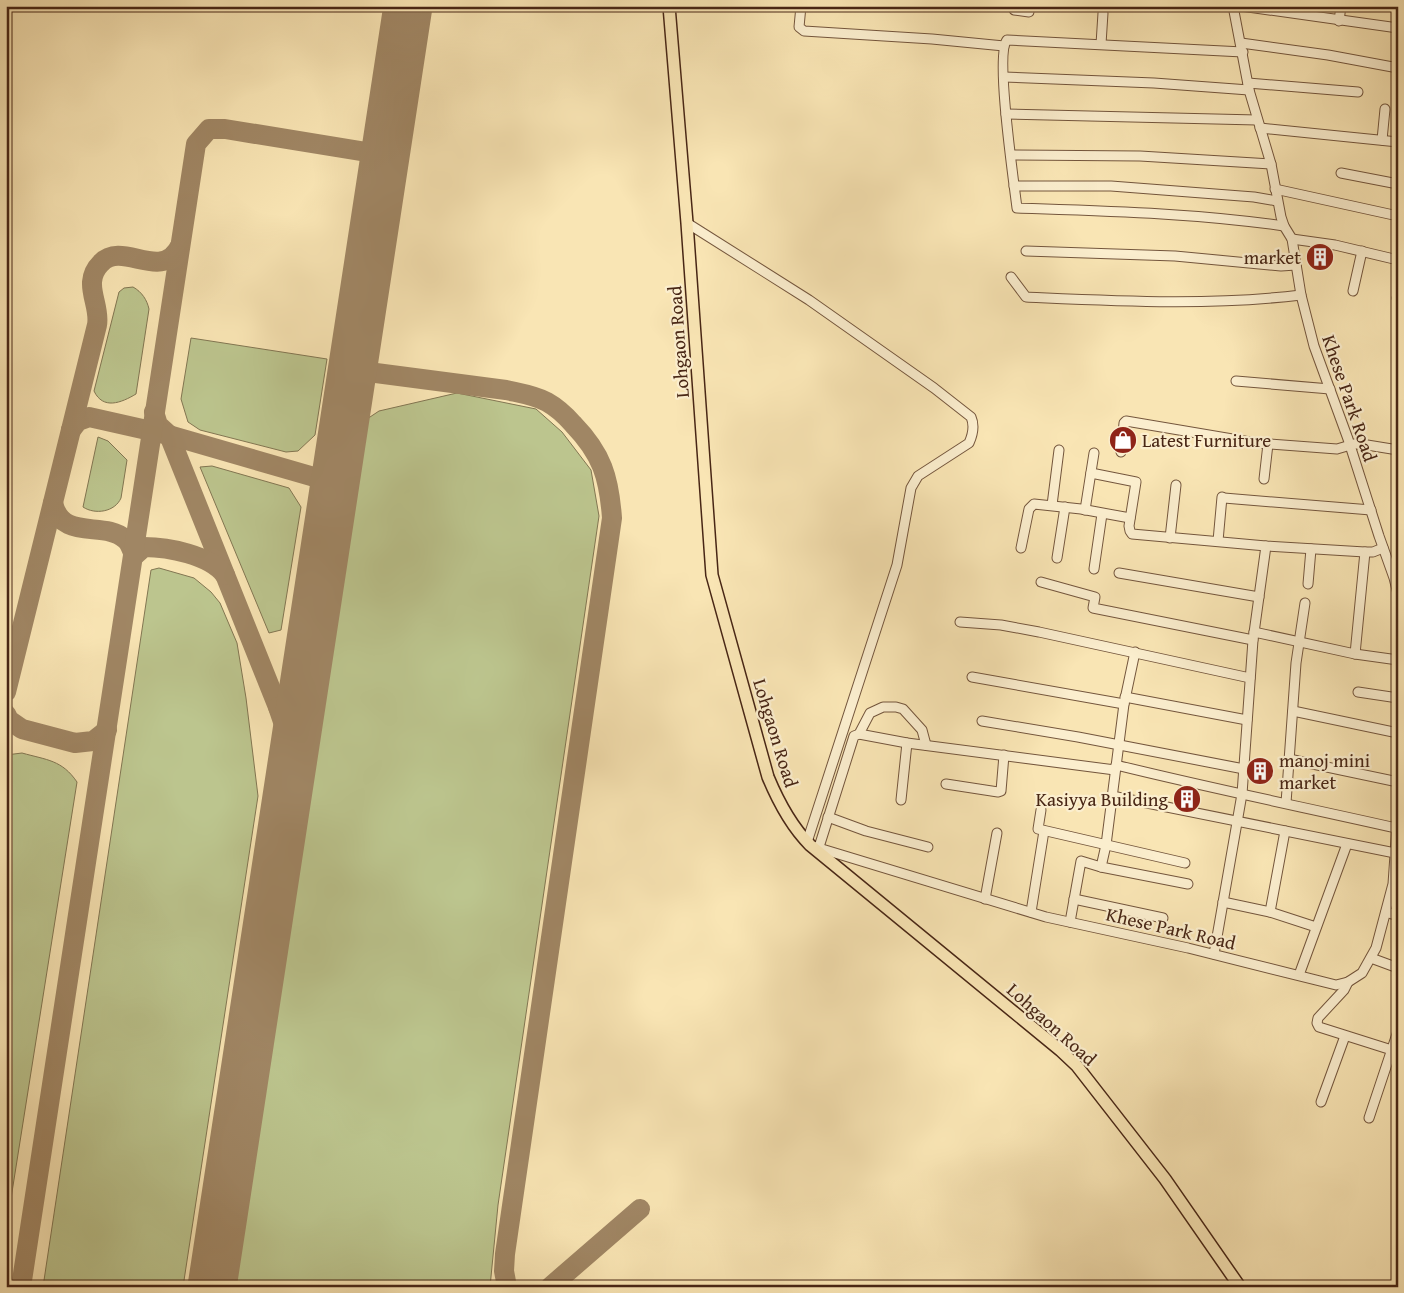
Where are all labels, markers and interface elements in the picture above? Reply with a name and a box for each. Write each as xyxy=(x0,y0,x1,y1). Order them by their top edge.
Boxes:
building icon: market xyxy=(1305,242,1335,272)
place label: market xyxy=(1244,243,1301,271)
street label: Lohgaon Road xyxy=(660,284,696,399)
street label: Khese Park Road xyxy=(1315,331,1385,466)
shop icon: Latest Furniture xyxy=(1108,425,1138,455)
place label: Latest Furniture xyxy=(1142,426,1271,454)
street label: Lohgaon Road xyxy=(746,675,806,792)
place label: manoj mini market xyxy=(1279,746,1370,796)
building icon: manoj mini market xyxy=(1245,756,1275,786)
building icon: Kasiyya Building xyxy=(1172,784,1202,814)
place label: Kasiyya Building xyxy=(1036,785,1169,813)
street label: Khese Park Road xyxy=(1103,900,1239,957)
street label: Lohgaon Road xyxy=(1001,976,1104,1073)

